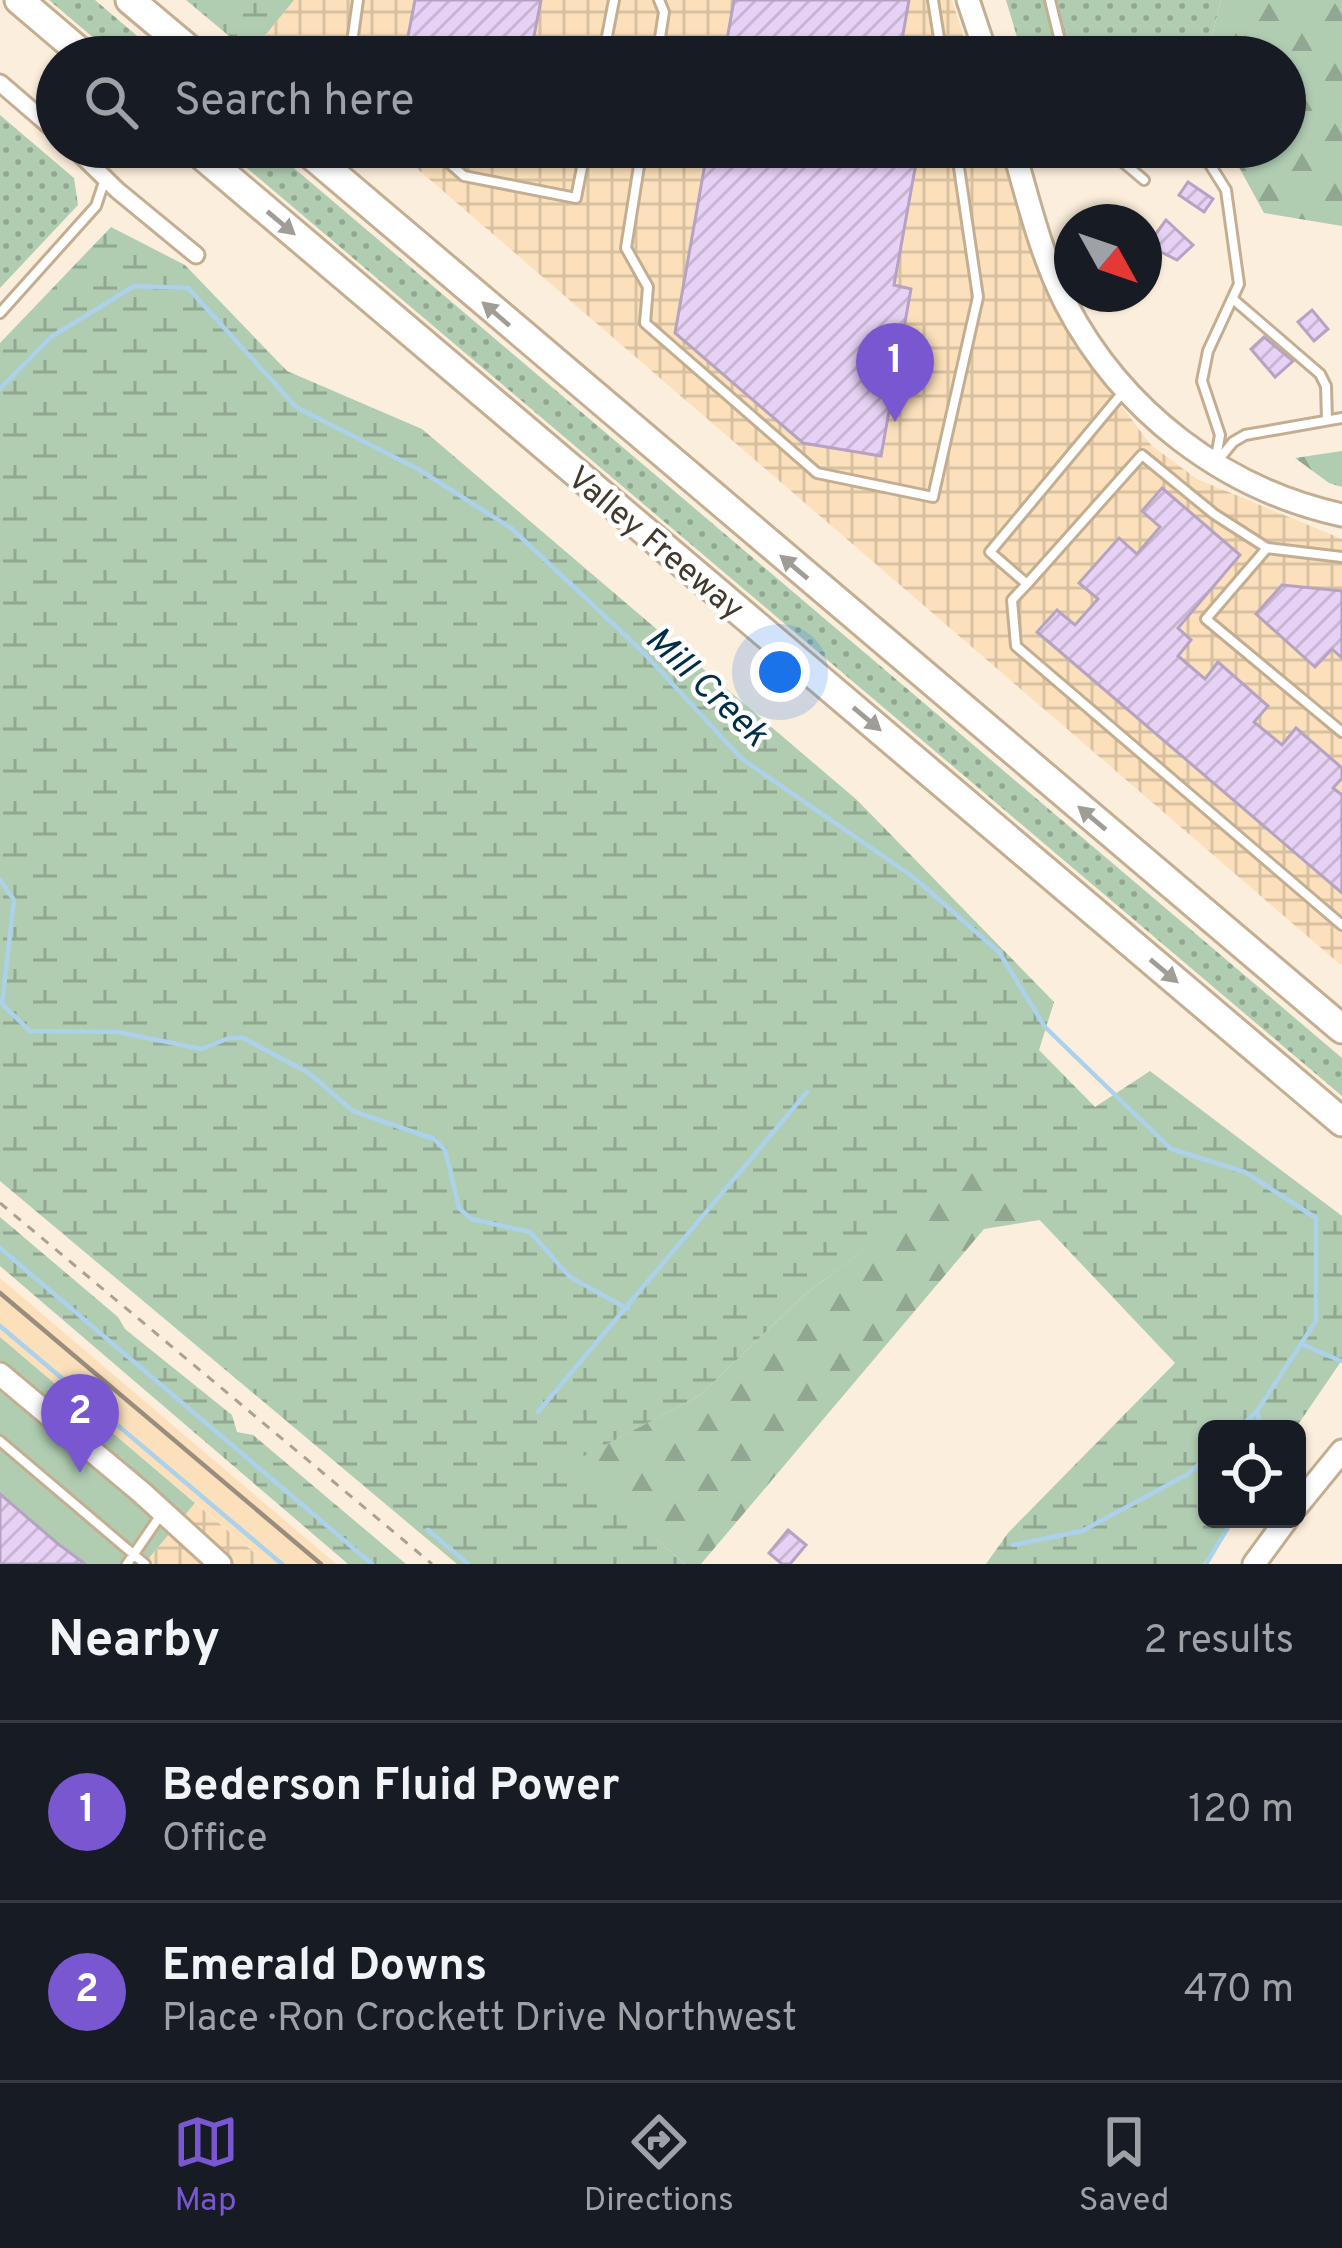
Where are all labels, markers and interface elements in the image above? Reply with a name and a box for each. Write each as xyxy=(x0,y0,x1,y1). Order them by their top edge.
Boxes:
search box xyxy=(36,36,1306,168)
icon: search xyxy=(78,69,144,135)
text: Search here xyxy=(174,74,414,131)
north arrow xyxy=(1054,204,1162,312)
one-way arrow xyxy=(266,209,296,235)
one-way arrow xyxy=(482,302,512,328)
pin: 1 xyxy=(856,323,934,422)
street label: Valley Freeway xyxy=(557,459,751,631)
one-way arrow xyxy=(779,554,809,580)
water label: Mill Creek xyxy=(634,618,777,758)
your location xyxy=(750,642,810,702)
one-way arrow xyxy=(852,706,882,732)
one-way arrow xyxy=(1077,806,1107,832)
one-way arrow xyxy=(1149,958,1179,984)
pin: 2 xyxy=(41,1374,119,1473)
map controls xyxy=(1198,1420,1306,1528)
button: locate xyxy=(1198,1420,1306,1528)
text: Nearby xyxy=(48,1610,220,1675)
text: 2 results xyxy=(1143,1618,1294,1667)
text: Bederson Fluid Power xyxy=(162,1759,620,1816)
text: 1 xyxy=(79,1787,95,1836)
text: 120 m xyxy=(1188,1787,1294,1836)
text: Office xyxy=(162,1816,267,1865)
text: Emerald Downs xyxy=(162,1939,487,1996)
text: 2 xyxy=(75,1967,99,2016)
text: 470 m xyxy=(1184,1967,1294,2016)
text: Place · Ron Crockett Drive Northwest xyxy=(162,1996,797,2045)
tab: Map xyxy=(173,2109,239,2223)
tab: Directions xyxy=(584,2109,734,2223)
tab: Saved xyxy=(1079,2109,1169,2223)

